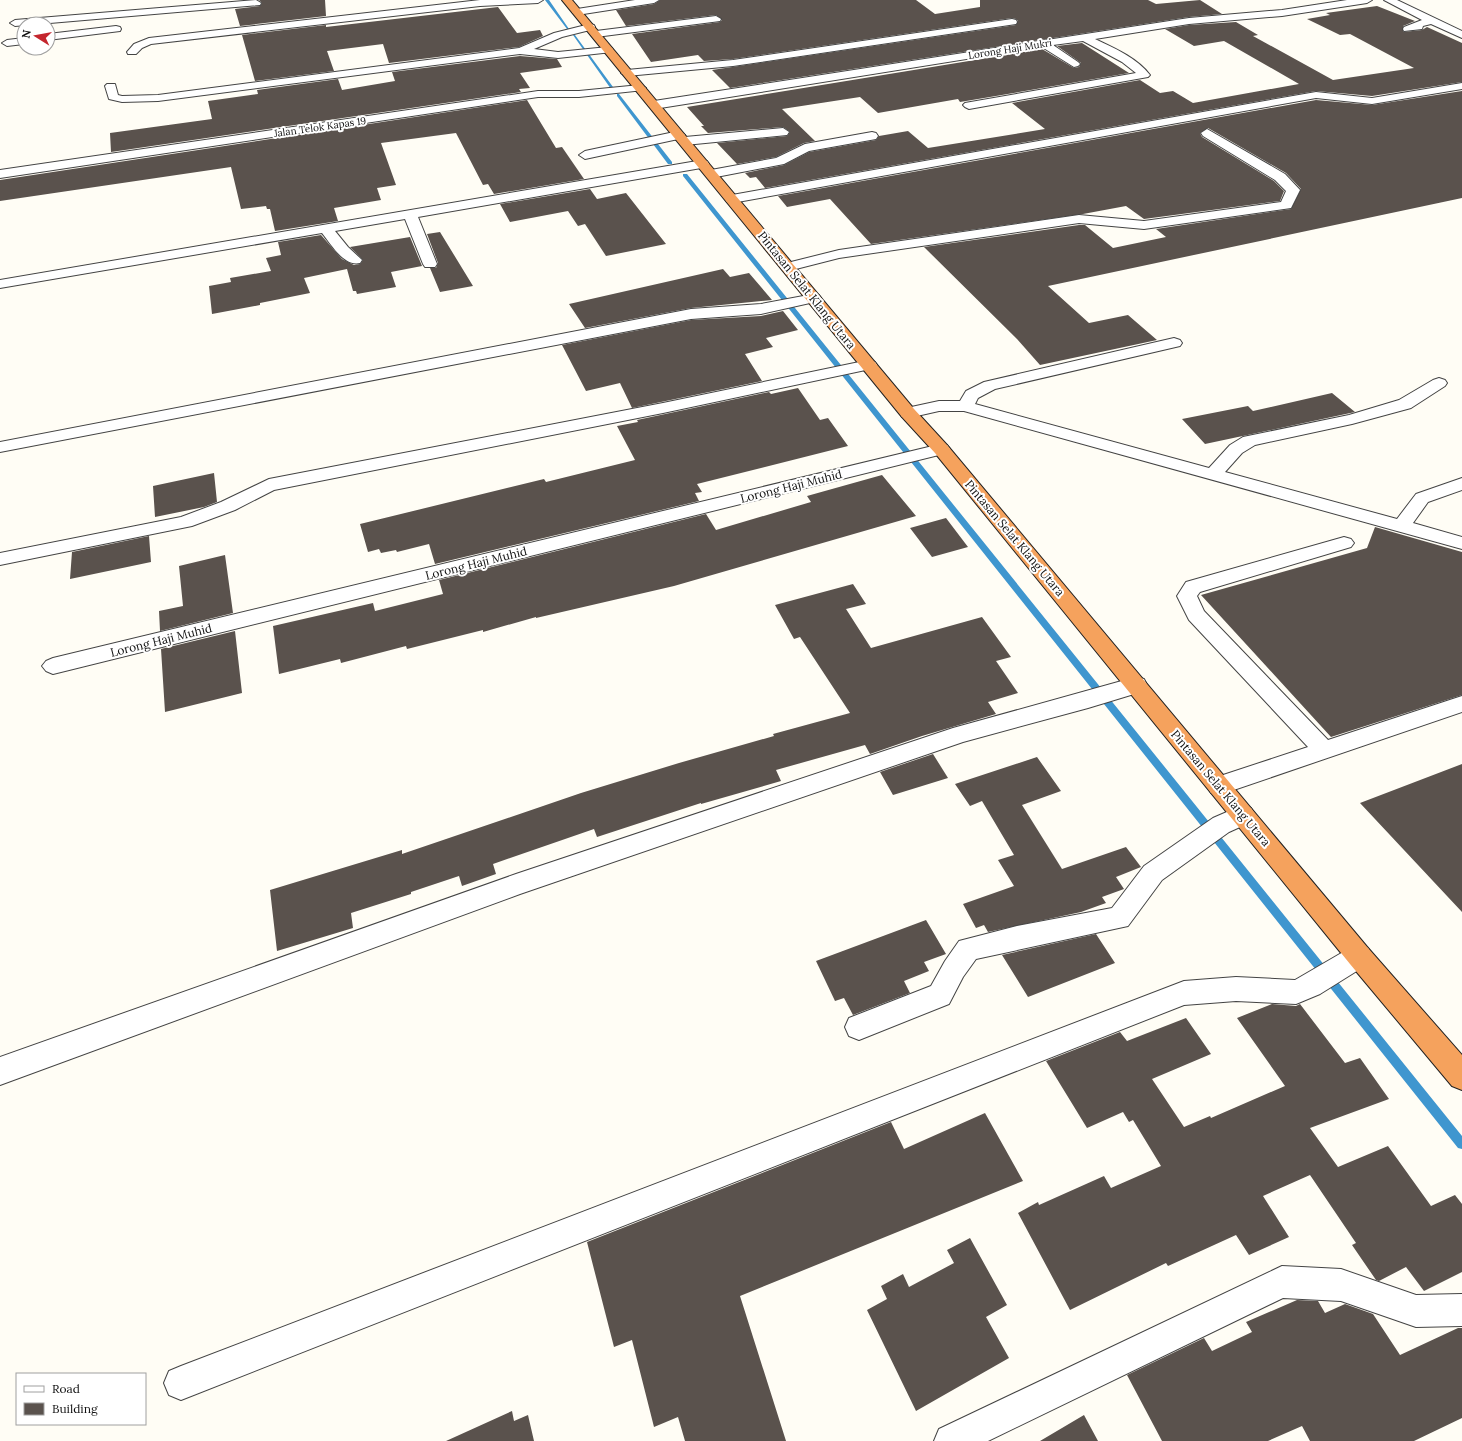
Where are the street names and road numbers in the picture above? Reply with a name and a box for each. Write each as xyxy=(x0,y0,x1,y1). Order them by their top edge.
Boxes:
street label: Lorong Haji Mukri xyxy=(967,36,1053,62)
street label: Jalan Telok Kapas 19 xyxy=(272,114,367,140)
street label: Pintasan Selat Klang Utara xyxy=(755,228,859,352)
street label: Lorong Haji Muhid xyxy=(739,466,843,506)
street label: Pintasan Selat Klang Utara xyxy=(962,477,1068,599)
street label: Lorong Haji Muhid xyxy=(424,543,528,583)
street label: Lorong Haji Muhid xyxy=(109,620,213,660)
street label: Pintasan Selat Klang Utara xyxy=(1168,727,1274,849)

